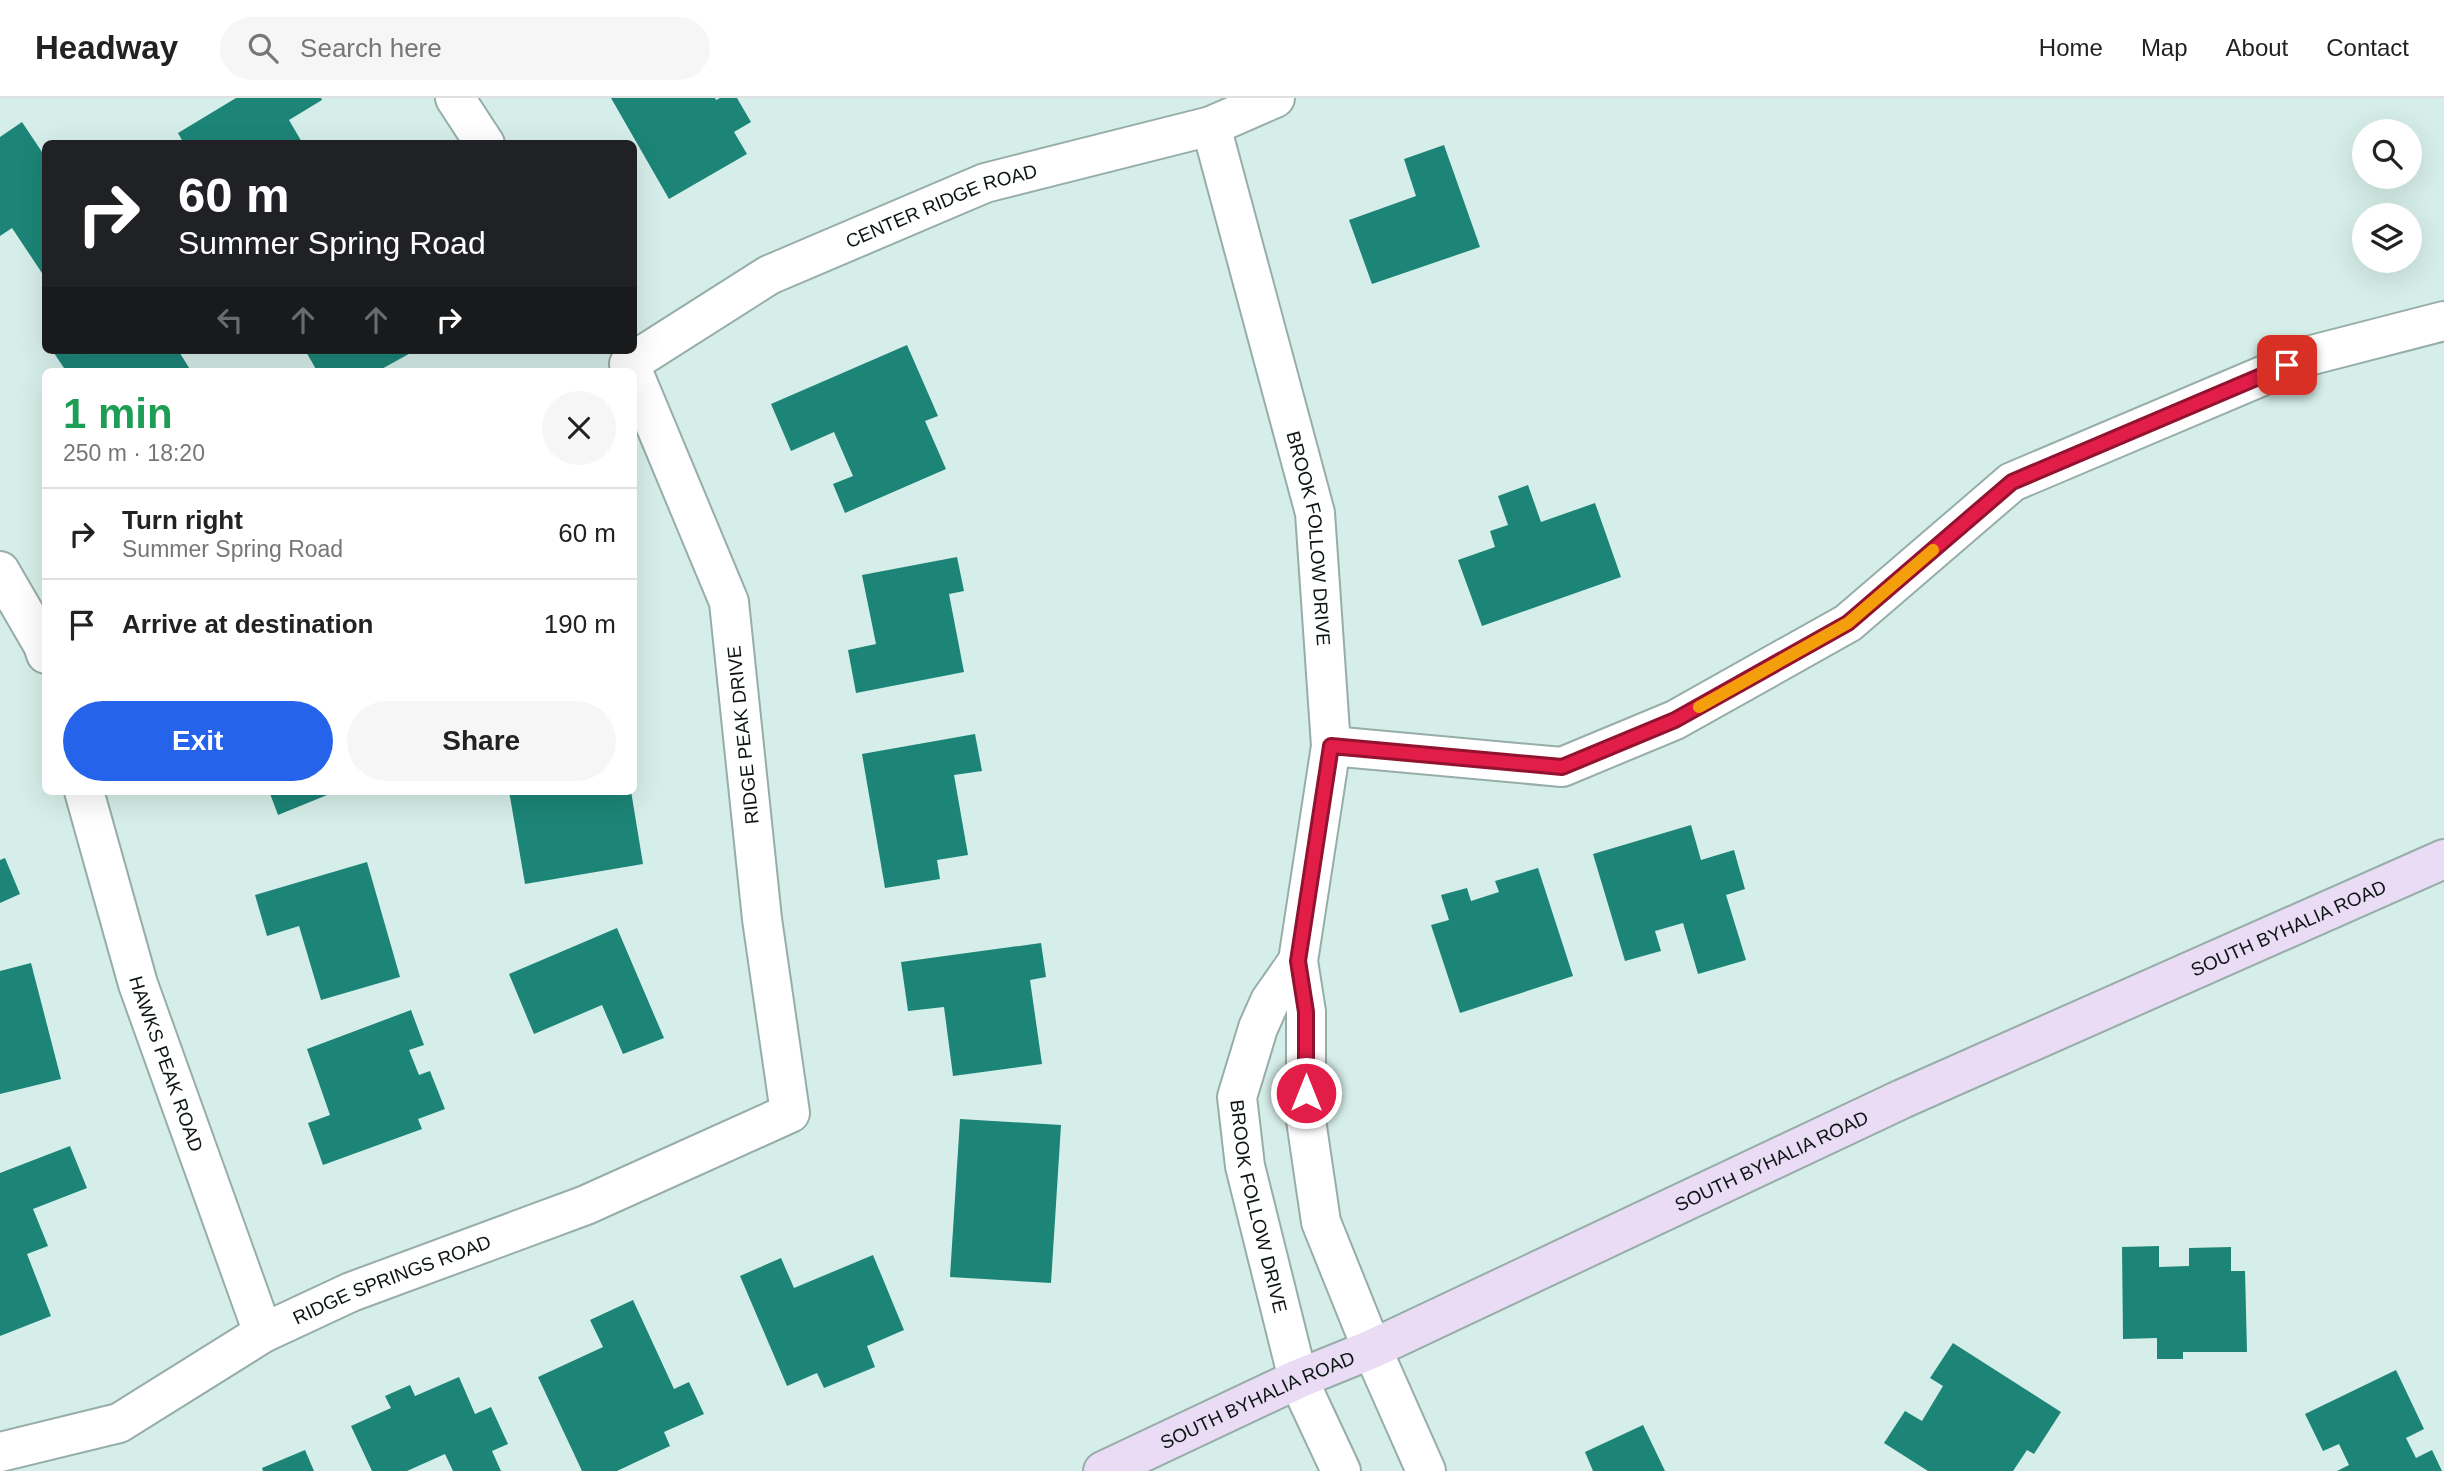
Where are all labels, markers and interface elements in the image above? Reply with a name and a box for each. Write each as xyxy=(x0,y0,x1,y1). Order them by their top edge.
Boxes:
search box xyxy=(220,17,710,80)
text: Headway xyxy=(35,29,178,66)
icon: search xyxy=(244,29,282,67)
text: Search here xyxy=(300,33,442,63)
text: Home xyxy=(2039,34,2103,61)
text: Map xyxy=(2141,34,2188,61)
text: About xyxy=(2226,34,2288,61)
text: Contact xyxy=(2326,34,2409,61)
map controls xyxy=(2352,119,2422,273)
button: search xyxy=(2352,119,2422,189)
street label: CENTER RIDGE ROAD xyxy=(842,160,1039,252)
icon: right xyxy=(63,168,154,259)
text: 60 m xyxy=(178,168,290,222)
button: layers xyxy=(2352,203,2422,273)
text: Summer Spring Road xyxy=(178,225,486,261)
icon: left xyxy=(211,301,249,339)
icon: ahead xyxy=(284,301,322,339)
icon: ahead xyxy=(357,301,395,339)
icon: right xyxy=(430,301,468,339)
pin xyxy=(2257,335,2317,395)
icon: arrive xyxy=(2268,346,2306,384)
text: 1 min xyxy=(63,390,173,437)
button: close xyxy=(542,391,616,465)
street label: BROOK FOLLOW DRIVE xyxy=(1283,429,1335,646)
text: 250 m · 18:20 xyxy=(63,440,205,466)
text: Turn right xyxy=(122,505,243,535)
icon: right xyxy=(63,515,101,553)
text: 60 m xyxy=(558,518,616,548)
text: Summer Spring Road xyxy=(122,536,343,562)
icon: arrive xyxy=(63,606,101,644)
text: Arrive at destination xyxy=(122,609,373,639)
text: 190 m xyxy=(544,609,616,639)
street label: RIDGE PEAK DRIVE xyxy=(723,645,763,825)
button: Exit xyxy=(63,701,333,781)
button: Share xyxy=(347,701,616,781)
street label: SOUTH BYHALIA ROAD xyxy=(2187,876,2389,980)
street label: HAWKS PEAK ROAD xyxy=(126,973,208,1154)
position arrow xyxy=(1269,1056,1343,1130)
street label: BROOK FOLLOW DRIVE xyxy=(1227,1098,1292,1315)
street label: SOUTH BYHALIA ROAD xyxy=(1671,1106,1871,1215)
street label: RIDGE SPRINGS ROAD xyxy=(289,1231,494,1328)
street label: SOUTH BYHALIA ROAD xyxy=(1157,1347,1358,1453)

